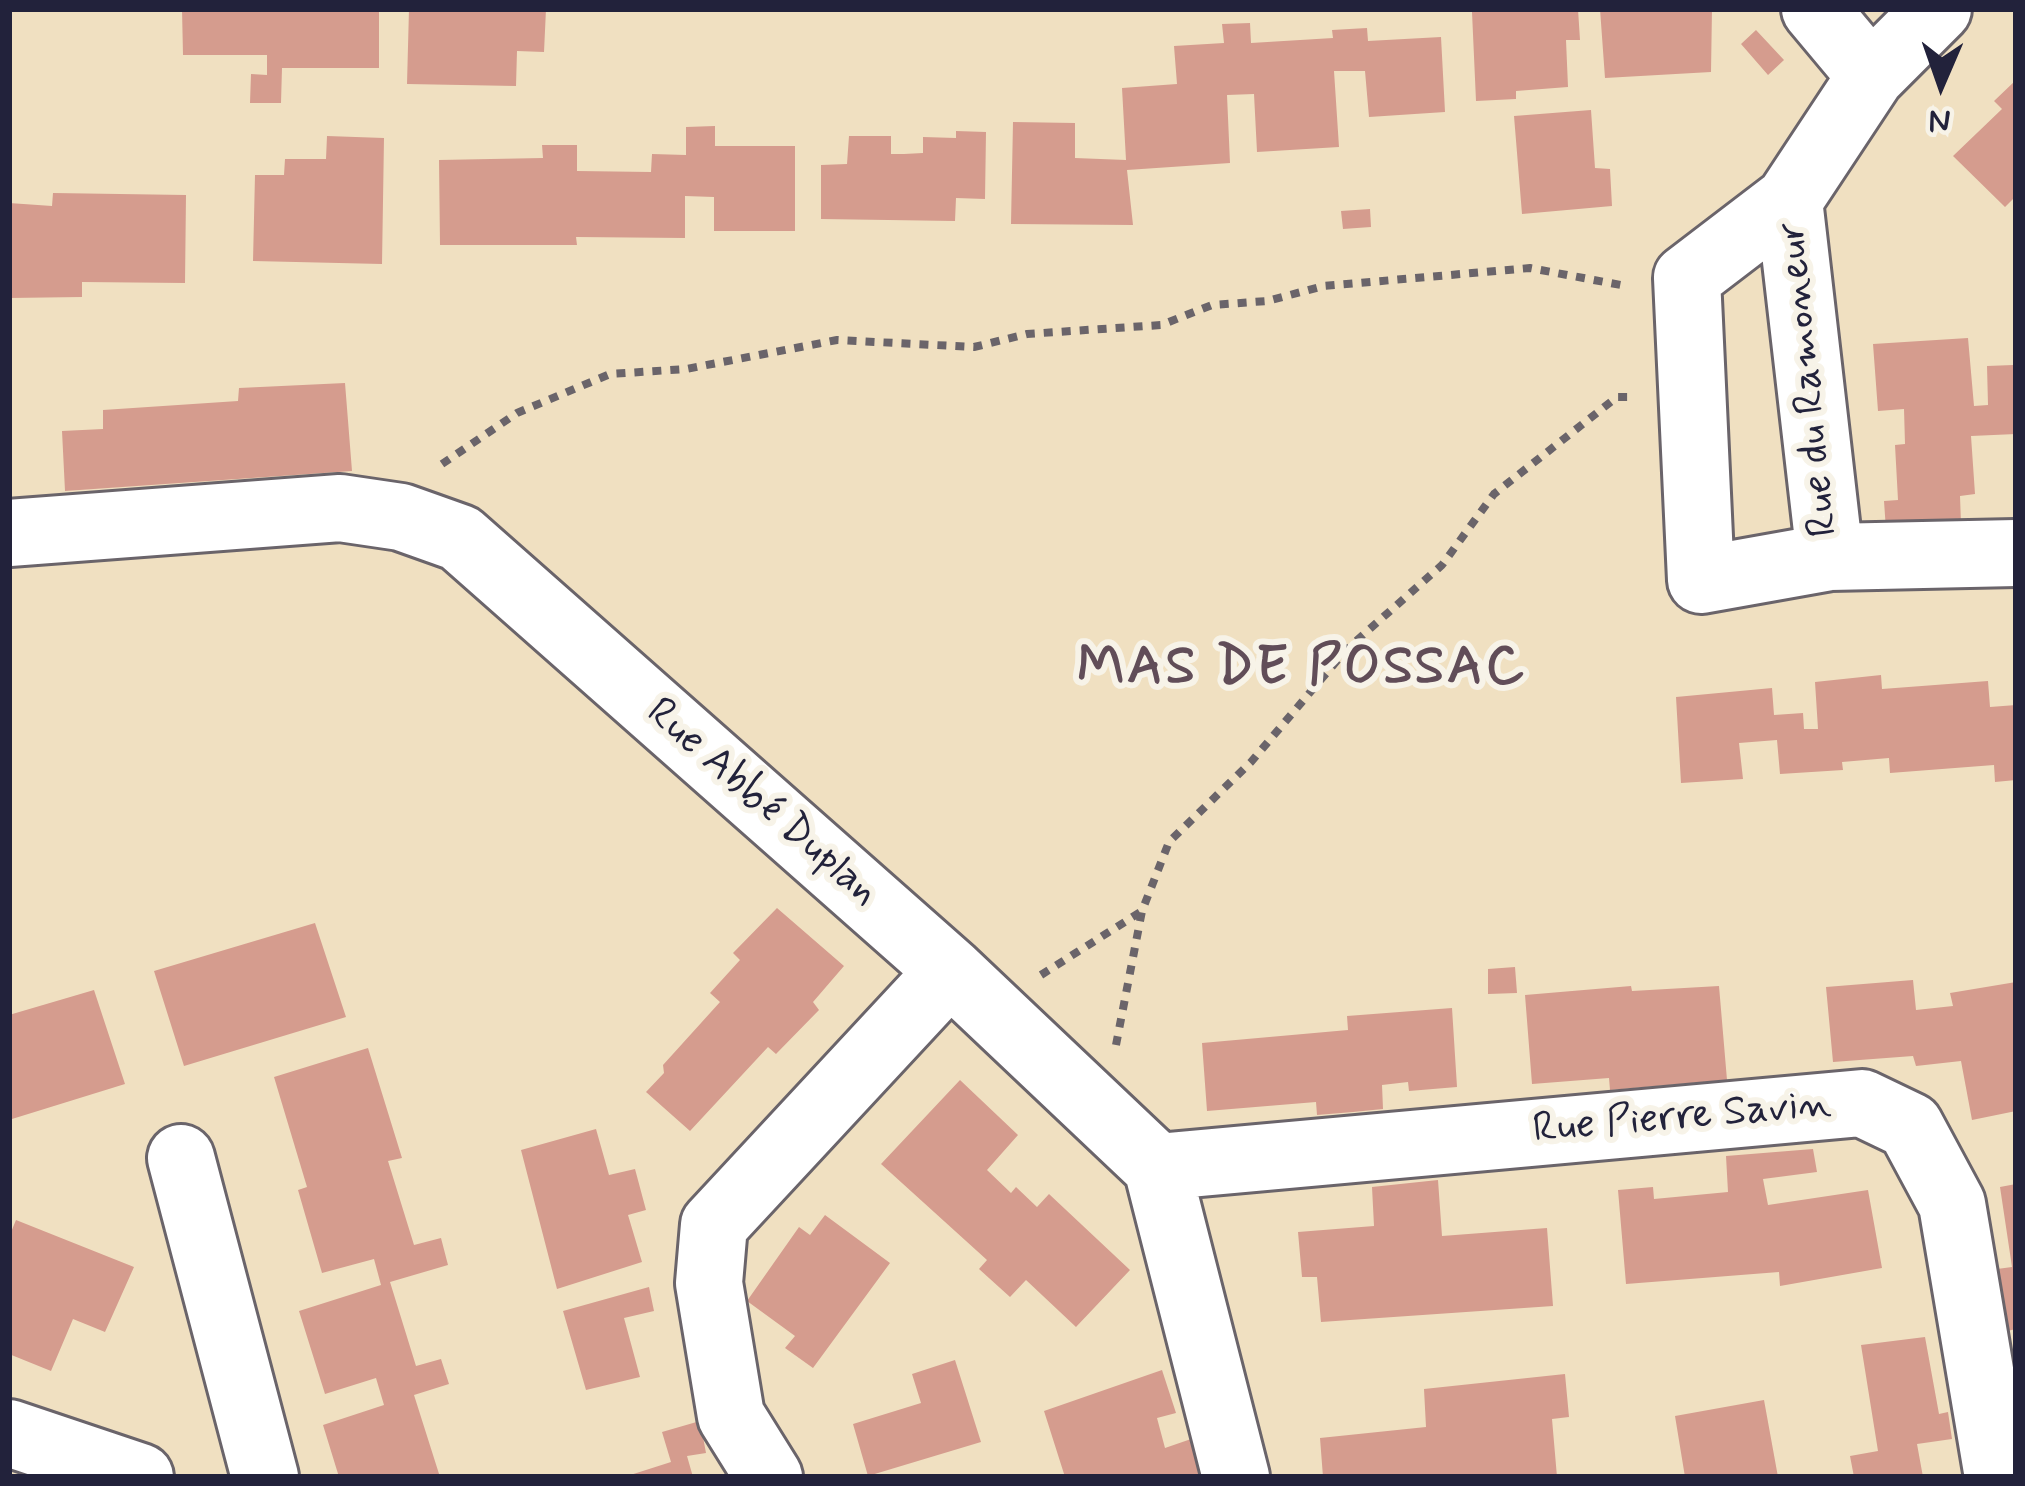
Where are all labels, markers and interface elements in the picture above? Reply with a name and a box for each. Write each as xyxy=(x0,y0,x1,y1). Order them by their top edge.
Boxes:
north arrow xyxy=(1881,24,2001,144)
text: N xyxy=(1928,98,1952,142)
street label: Rue du Ramoneur xyxy=(1768,219,1852,539)
district label: MAS DE POSSAC xyxy=(1079,639,1525,703)
street label: Rue Abbé Duplan xyxy=(634,689,888,919)
street label: Rue Pierre Savin xyxy=(1531,1081,1833,1157)

